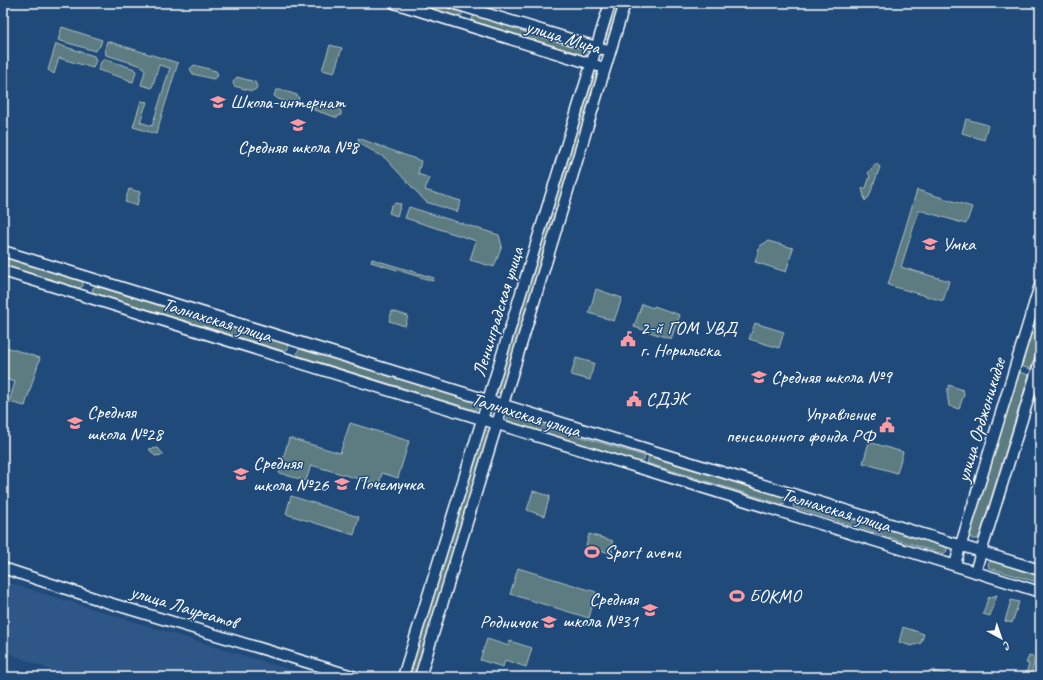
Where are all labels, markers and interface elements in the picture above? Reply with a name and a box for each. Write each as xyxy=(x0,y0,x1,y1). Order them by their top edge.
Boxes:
street label: улица Мира xyxy=(522,14,604,60)
place label: Школа-интернат xyxy=(230,90,347,114)
school or university icon: Школа-интернат xyxy=(209,93,227,111)
school or university icon: Средняя школа №8 xyxy=(289,116,307,134)
place label: Средняя школа №8 xyxy=(238,135,361,159)
place label: Умка xyxy=(942,232,977,256)
school or university icon: Умка xyxy=(921,235,939,253)
street label: Ленинградская улица xyxy=(467,243,530,380)
street label: Талнахская улица xyxy=(160,292,276,348)
place label: 2-й ГОМ УВД г. Норильска xyxy=(640,316,739,362)
public building icon: 2-й ГОМ УВД г. Норильска xyxy=(619,330,637,348)
street label: улица Орджоникидзе xyxy=(950,353,1012,486)
place label: Средняя школа №9 xyxy=(771,365,893,389)
school or university icon: Средняя школа №9 xyxy=(750,368,768,386)
street label: Талнахская улица xyxy=(469,387,585,443)
place label: СДЭК xyxy=(646,387,691,411)
public building icon: СДЭК xyxy=(625,390,643,408)
place label: Средняя школа №28 xyxy=(87,400,165,446)
place label: Управление пенсионного фонда РФ xyxy=(726,402,878,448)
school or university icon: Средняя школа №28 xyxy=(66,414,84,432)
public building icon: Управление пенсионного фонда РФ xyxy=(878,416,896,434)
place label: Средняя школа №26 xyxy=(253,451,330,497)
school or university icon: Средняя школа №26 xyxy=(232,465,250,483)
place label: Почемучка xyxy=(354,472,425,496)
school or university icon: Почемучка xyxy=(333,475,351,493)
street label: Талнахская улица xyxy=(779,482,895,538)
place label: Sport avenu xyxy=(604,540,681,564)
sports icon: Sport avenu xyxy=(583,543,601,561)
street label: улица Лауреатов xyxy=(127,579,244,636)
place label: БОКМО xyxy=(749,584,802,608)
place label: Средняя школа №31 xyxy=(562,587,639,633)
sports icon: БОКМО xyxy=(728,587,746,605)
school or university icon: Средняя школа №31 xyxy=(641,601,659,619)
place label: Родничок xyxy=(480,610,539,634)
school or university icon: Родничок xyxy=(540,613,558,631)
north arrow xyxy=(981,618,1021,658)
text: С xyxy=(1000,639,1014,654)

